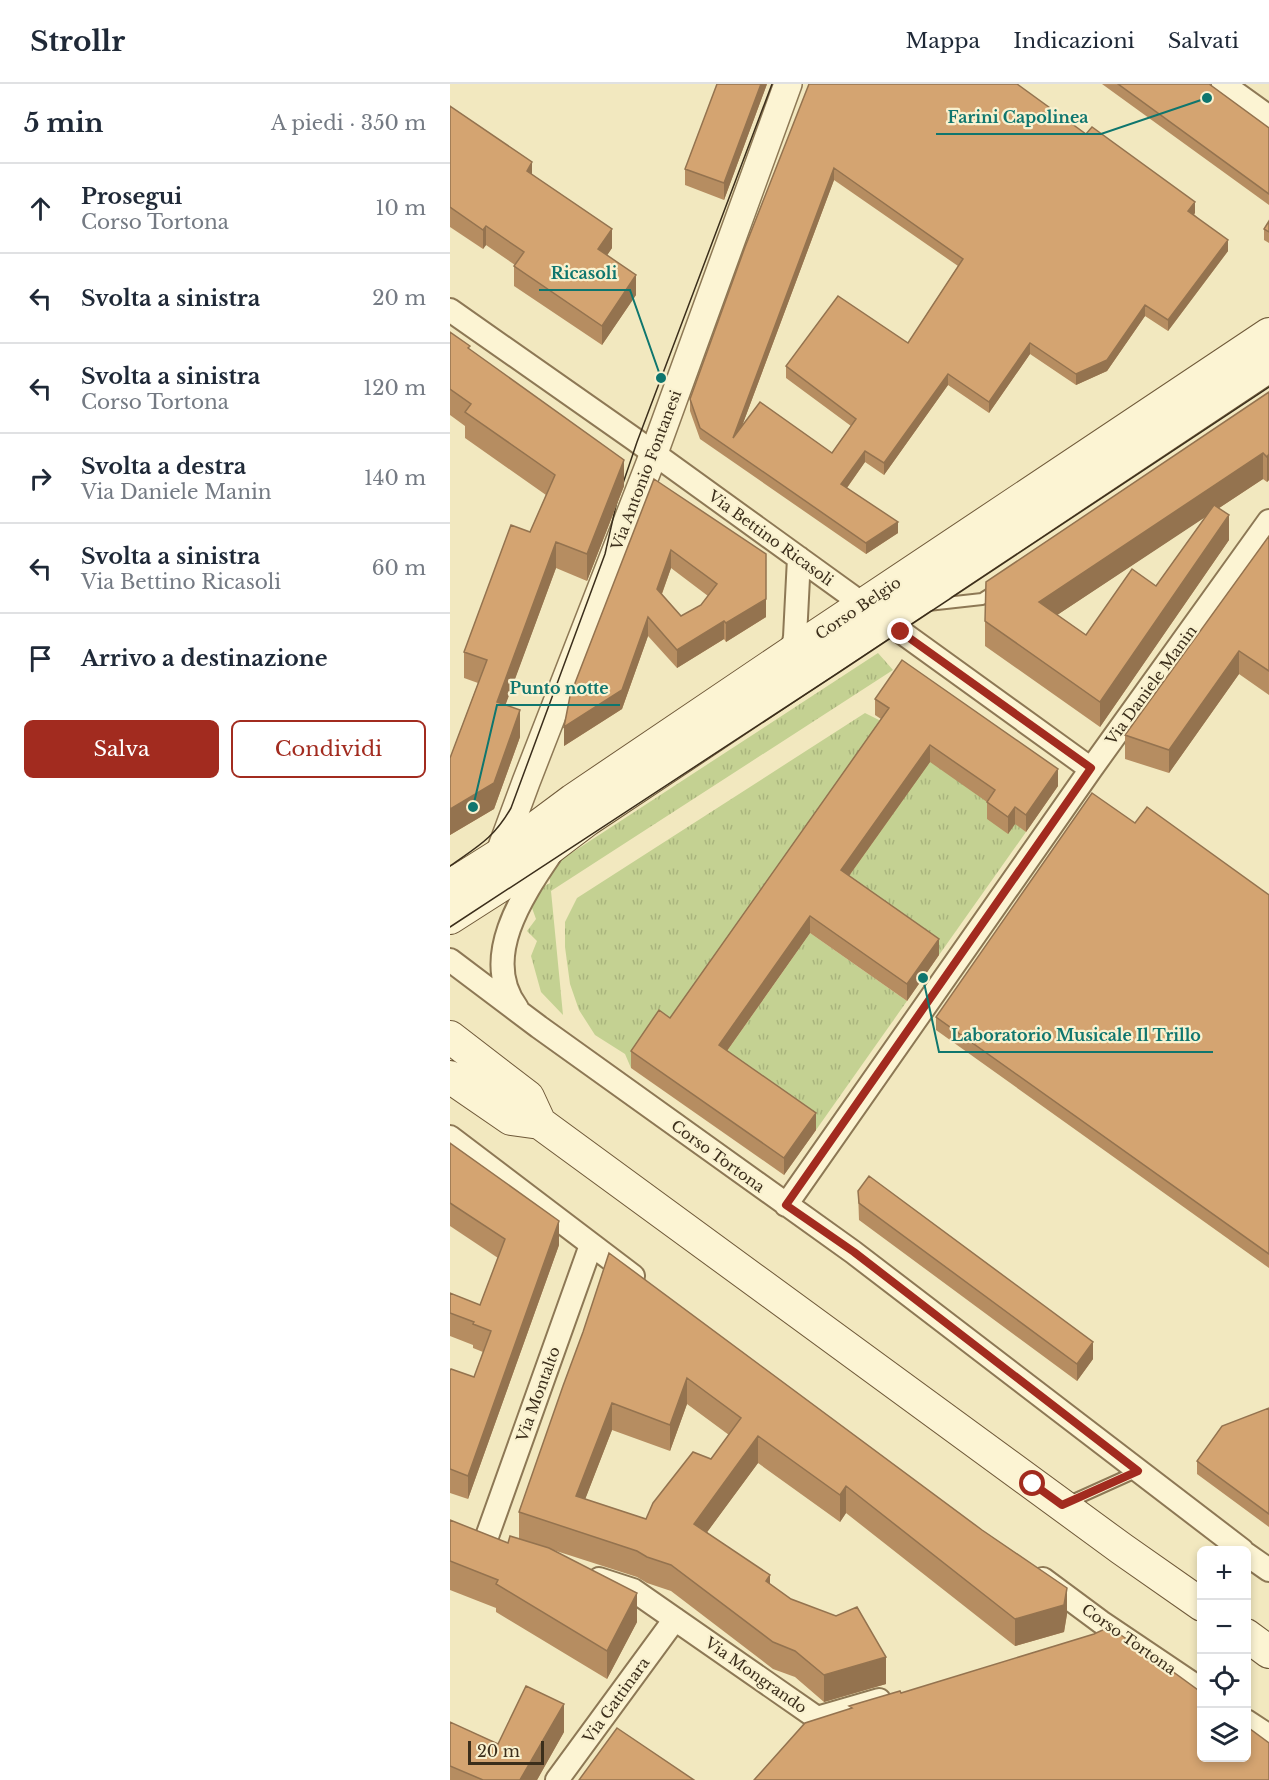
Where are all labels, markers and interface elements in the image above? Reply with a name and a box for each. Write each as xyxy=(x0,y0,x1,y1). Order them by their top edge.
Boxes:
text: Strollr xyxy=(30,24,125,59)
text: Mappa xyxy=(905,28,980,54)
text: Indicazioni xyxy=(1013,28,1135,54)
text: Salvati xyxy=(1168,28,1239,54)
callout: Farini Capolinea xyxy=(936,100,1101,134)
text: 5 min xyxy=(24,107,103,139)
text: Farini Capolinea xyxy=(948,107,1088,127)
text: A piedi · 350 m xyxy=(271,111,426,135)
text: Prosegui xyxy=(81,183,182,210)
icon: ahead xyxy=(24,192,57,225)
text: 10 m xyxy=(376,196,426,220)
text: Corso Tortona xyxy=(81,210,229,234)
callout: Ricasoli xyxy=(539,256,630,290)
text: Ricasoli xyxy=(551,263,617,283)
icon: left xyxy=(24,282,57,315)
text: Svolta a sinistra xyxy=(81,285,260,312)
text: 20 m xyxy=(372,286,426,310)
text: Svolta a sinistra xyxy=(81,363,260,390)
icon: left xyxy=(24,372,57,405)
text: 120 m xyxy=(363,376,426,400)
street label: Via Antonio Fontanesi xyxy=(606,387,685,554)
text: Corso Tortona xyxy=(81,390,229,414)
text: Svolta a destra xyxy=(81,453,246,480)
icon: right xyxy=(24,462,57,495)
text: 140 m xyxy=(364,466,426,490)
text: Via Daniele Manin xyxy=(81,480,272,504)
street label: Via Bettino Ricasoli xyxy=(704,486,837,590)
text: Svolta a sinistra xyxy=(81,543,260,570)
icon: left xyxy=(24,552,57,585)
text: 60 m xyxy=(372,556,426,580)
text: Via Bettino Ricasoli xyxy=(81,570,281,594)
street label: Corso Belgio xyxy=(812,572,904,644)
route end xyxy=(887,618,913,644)
street label: Via Daniele Manin xyxy=(1101,622,1201,749)
icon: arrive xyxy=(24,642,57,675)
text: Arrivo a destinazione xyxy=(81,645,328,672)
callout: Punto notte xyxy=(497,671,620,705)
text: Punto notte xyxy=(509,678,609,698)
button: Salva xyxy=(24,720,219,778)
button: Condividi xyxy=(231,720,426,778)
callout: Laboratorio Musicale Il Trillo xyxy=(939,1018,1213,1052)
text: Laboratorio Musicale Il Trillo xyxy=(951,1025,1201,1045)
street label: Corso Tortona xyxy=(668,1116,769,1197)
street label: Via Montalto xyxy=(512,1344,564,1445)
route start xyxy=(1019,1470,1045,1496)
map controls xyxy=(1197,1546,1251,1762)
button: + xyxy=(1197,1546,1251,1600)
street label: Corso Tortona xyxy=(1078,1599,1180,1679)
button: − xyxy=(1197,1600,1251,1654)
street label: Via Mongrando xyxy=(701,1632,811,1717)
street label: Via Gattinara xyxy=(578,1653,654,1747)
button: locate xyxy=(1197,1654,1251,1708)
button: layers xyxy=(1197,1708,1251,1762)
scale bar xyxy=(468,1738,544,1766)
text: 20 m xyxy=(477,1741,520,1761)

